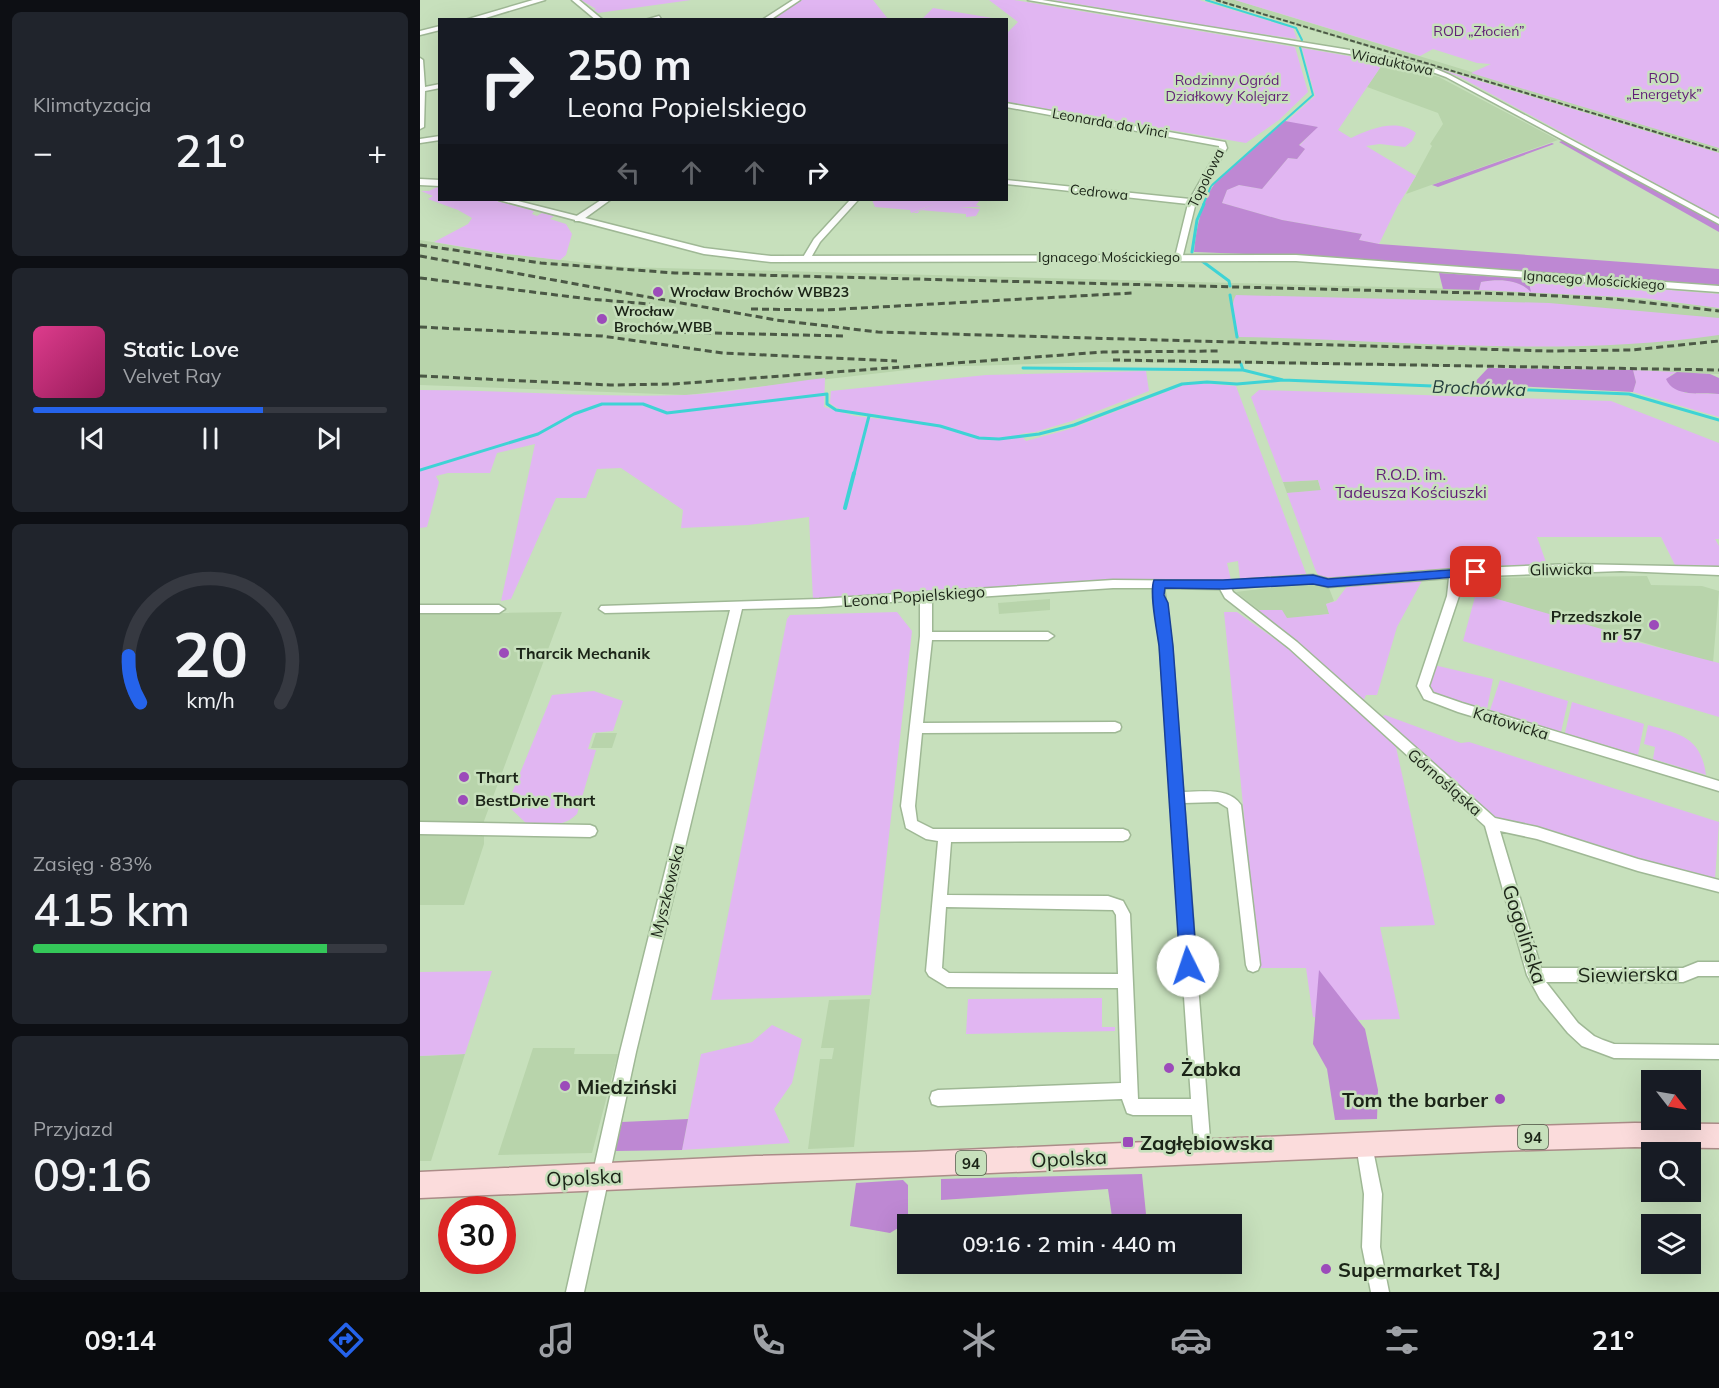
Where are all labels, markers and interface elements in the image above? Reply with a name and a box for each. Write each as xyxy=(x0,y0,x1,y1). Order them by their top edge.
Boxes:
park label: ROD „Złocień” xyxy=(1433,22,1525,40)
text: 250 m xyxy=(567,38,692,91)
icon: right xyxy=(468,42,546,120)
street label: Wiaduktowa xyxy=(1349,44,1435,80)
park label: ROD „Energetyk” xyxy=(1626,69,1702,103)
park label: Rodzinny Ogród Działkowy Kolejarz xyxy=(1166,71,1288,105)
text: Leona Popielskiego xyxy=(567,90,807,124)
text: Klimatyzacja xyxy=(33,92,151,117)
street label: Leonarda da Vinci xyxy=(1051,104,1169,142)
text: 21° xyxy=(175,122,245,178)
text: − xyxy=(33,131,53,172)
text: + xyxy=(367,131,387,172)
street label: Topolowa xyxy=(1184,146,1228,210)
icon: left xyxy=(612,156,645,189)
icon: ahead xyxy=(675,156,708,189)
icon: ahead xyxy=(738,156,771,189)
icon: right xyxy=(801,156,834,189)
street label: Cedrowa xyxy=(1069,180,1129,204)
street label: Ignacego Mościckiego xyxy=(1038,248,1180,266)
street label: Ignacego Mościckiego xyxy=(1523,266,1665,294)
place label: Wrocław Brochów WBB23 xyxy=(670,283,849,301)
marker: Wrocław Brochów WBB23 xyxy=(651,285,665,299)
place label: Wrocław Brochów WBB xyxy=(614,302,713,336)
marker: Wrocław Brochów WBB xyxy=(595,312,609,326)
text: Static Love xyxy=(123,335,239,363)
text: Velvet Ray xyxy=(123,363,221,388)
water label: Brochówka xyxy=(1432,375,1527,401)
icon: previous xyxy=(76,422,109,455)
icon: pause xyxy=(194,422,227,455)
icon: next xyxy=(312,422,345,455)
park label: R.O.D. im. Tadeusza Kościuszki xyxy=(1335,464,1487,502)
pin xyxy=(1450,546,1501,597)
icon: arrive xyxy=(1459,555,1492,588)
street label: Gliwicka xyxy=(1529,558,1593,580)
street label: Leona Popielskiego xyxy=(842,581,986,611)
place label: Przedszkole nr 57 xyxy=(1551,606,1642,644)
text: 20 xyxy=(173,614,247,693)
marker: Przedszkole nr 57 xyxy=(1647,618,1661,632)
place label: Tharcik Mechanik xyxy=(516,643,651,663)
marker: Tharcik Mechanik xyxy=(497,646,511,660)
text: km/h xyxy=(186,686,234,713)
street label: Katowicka xyxy=(1471,702,1551,744)
street label: Górnośląska xyxy=(1404,744,1486,820)
place label: Thart xyxy=(476,767,518,787)
marker: Thart xyxy=(457,770,471,784)
place label: BestDrive Thart xyxy=(475,790,595,810)
marker: BestDrive Thart xyxy=(456,793,470,807)
street label: Myszkowska xyxy=(646,843,688,939)
text: Zasięg · 83% xyxy=(33,851,152,876)
text: 415 km xyxy=(33,881,190,937)
street label: Gogolińska xyxy=(1497,881,1553,987)
position arrow xyxy=(1156,934,1220,998)
street label: Siewierska xyxy=(1578,961,1678,987)
place label: Żabka xyxy=(1181,1056,1241,1081)
marker: Żabka xyxy=(1162,1061,1176,1075)
north arrow xyxy=(1641,1070,1701,1130)
map controls xyxy=(1641,1070,1701,1274)
place label: Miedziński xyxy=(577,1074,677,1099)
marker: Miedziński xyxy=(558,1079,572,1093)
place label: Tom the barber xyxy=(1342,1087,1488,1112)
marker: Tom the barber xyxy=(1493,1092,1507,1106)
text: Przyjazd xyxy=(33,1116,113,1141)
road number: 94 xyxy=(1518,1125,1548,1149)
place label: Zagłębiowska xyxy=(1140,1130,1273,1155)
marker: Zagłębiowska xyxy=(1121,1135,1135,1149)
button: search xyxy=(1641,1142,1701,1202)
street label: Opolska xyxy=(1031,1144,1107,1172)
text: 09:16 xyxy=(33,1146,152,1202)
road number: 94 xyxy=(956,1151,986,1175)
street label: Opolska xyxy=(546,1163,622,1191)
speed limit sign: 30 xyxy=(438,1196,516,1274)
button: layers xyxy=(1641,1214,1701,1274)
text: 09:16 · 2 min · 440 m xyxy=(962,1230,1177,1258)
place label: Supermarket T&J xyxy=(1338,1257,1501,1282)
marker: Supermarket T&J xyxy=(1319,1262,1333,1276)
icon: directions xyxy=(325,1319,367,1361)
icon: music xyxy=(536,1319,578,1361)
icon: phone xyxy=(747,1319,789,1361)
icon: climate xyxy=(958,1319,1000,1361)
icon: car xyxy=(1170,1319,1212,1361)
icon: filters xyxy=(1381,1319,1423,1361)
text: 09:14 xyxy=(85,1323,156,1357)
text: 21° xyxy=(1592,1323,1634,1357)

